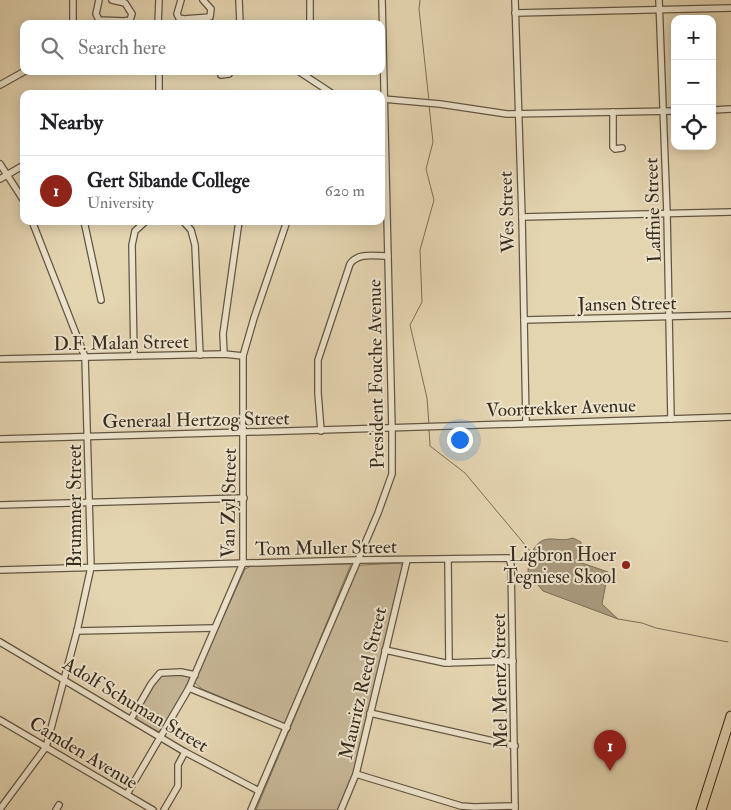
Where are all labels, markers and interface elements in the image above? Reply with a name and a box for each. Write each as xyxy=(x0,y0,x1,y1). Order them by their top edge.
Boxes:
map controls xyxy=(671,15,716,150)
button: + xyxy=(671,15,716,60)
search box xyxy=(20,20,385,75)
icon: search xyxy=(38,34,66,62)
text: Search here xyxy=(78,36,166,60)
button: − xyxy=(671,60,716,105)
button: locate xyxy=(671,105,716,150)
text: Nearby xyxy=(40,109,103,136)
street label: Laffnie Street xyxy=(639,157,667,263)
text: Gert Sibande College xyxy=(87,169,250,193)
street label: Wes Street xyxy=(494,171,520,254)
text: 1 xyxy=(53,181,59,201)
text: 620 m xyxy=(325,181,365,201)
text: University xyxy=(87,193,154,213)
street label: President Fouche Avenue xyxy=(362,279,390,469)
street label: Jansen Street xyxy=(576,291,677,317)
street label: D.F. Malan Street xyxy=(53,330,189,356)
street label: Voortrekker Avenue xyxy=(486,393,637,423)
street label: Generaal Hertzog Street xyxy=(102,406,290,434)
your location xyxy=(447,427,473,453)
street label: Brummer Street xyxy=(63,444,87,568)
street label: Van Zyl Street xyxy=(216,448,242,558)
street label: Tom Muller Street xyxy=(255,535,397,561)
place label: Ligbron Hoer Tegniese Skool xyxy=(503,543,616,589)
marker: Ligbron Hoer Tegniese Skool xyxy=(620,559,632,571)
street label: Mauritz Reed Street xyxy=(334,605,392,762)
street label: Mel Mentz Street xyxy=(487,613,513,749)
street label: Adolf Schuman Street xyxy=(57,651,213,758)
street label: Camden Avenue xyxy=(25,711,142,795)
pin: 1 xyxy=(594,730,626,771)

